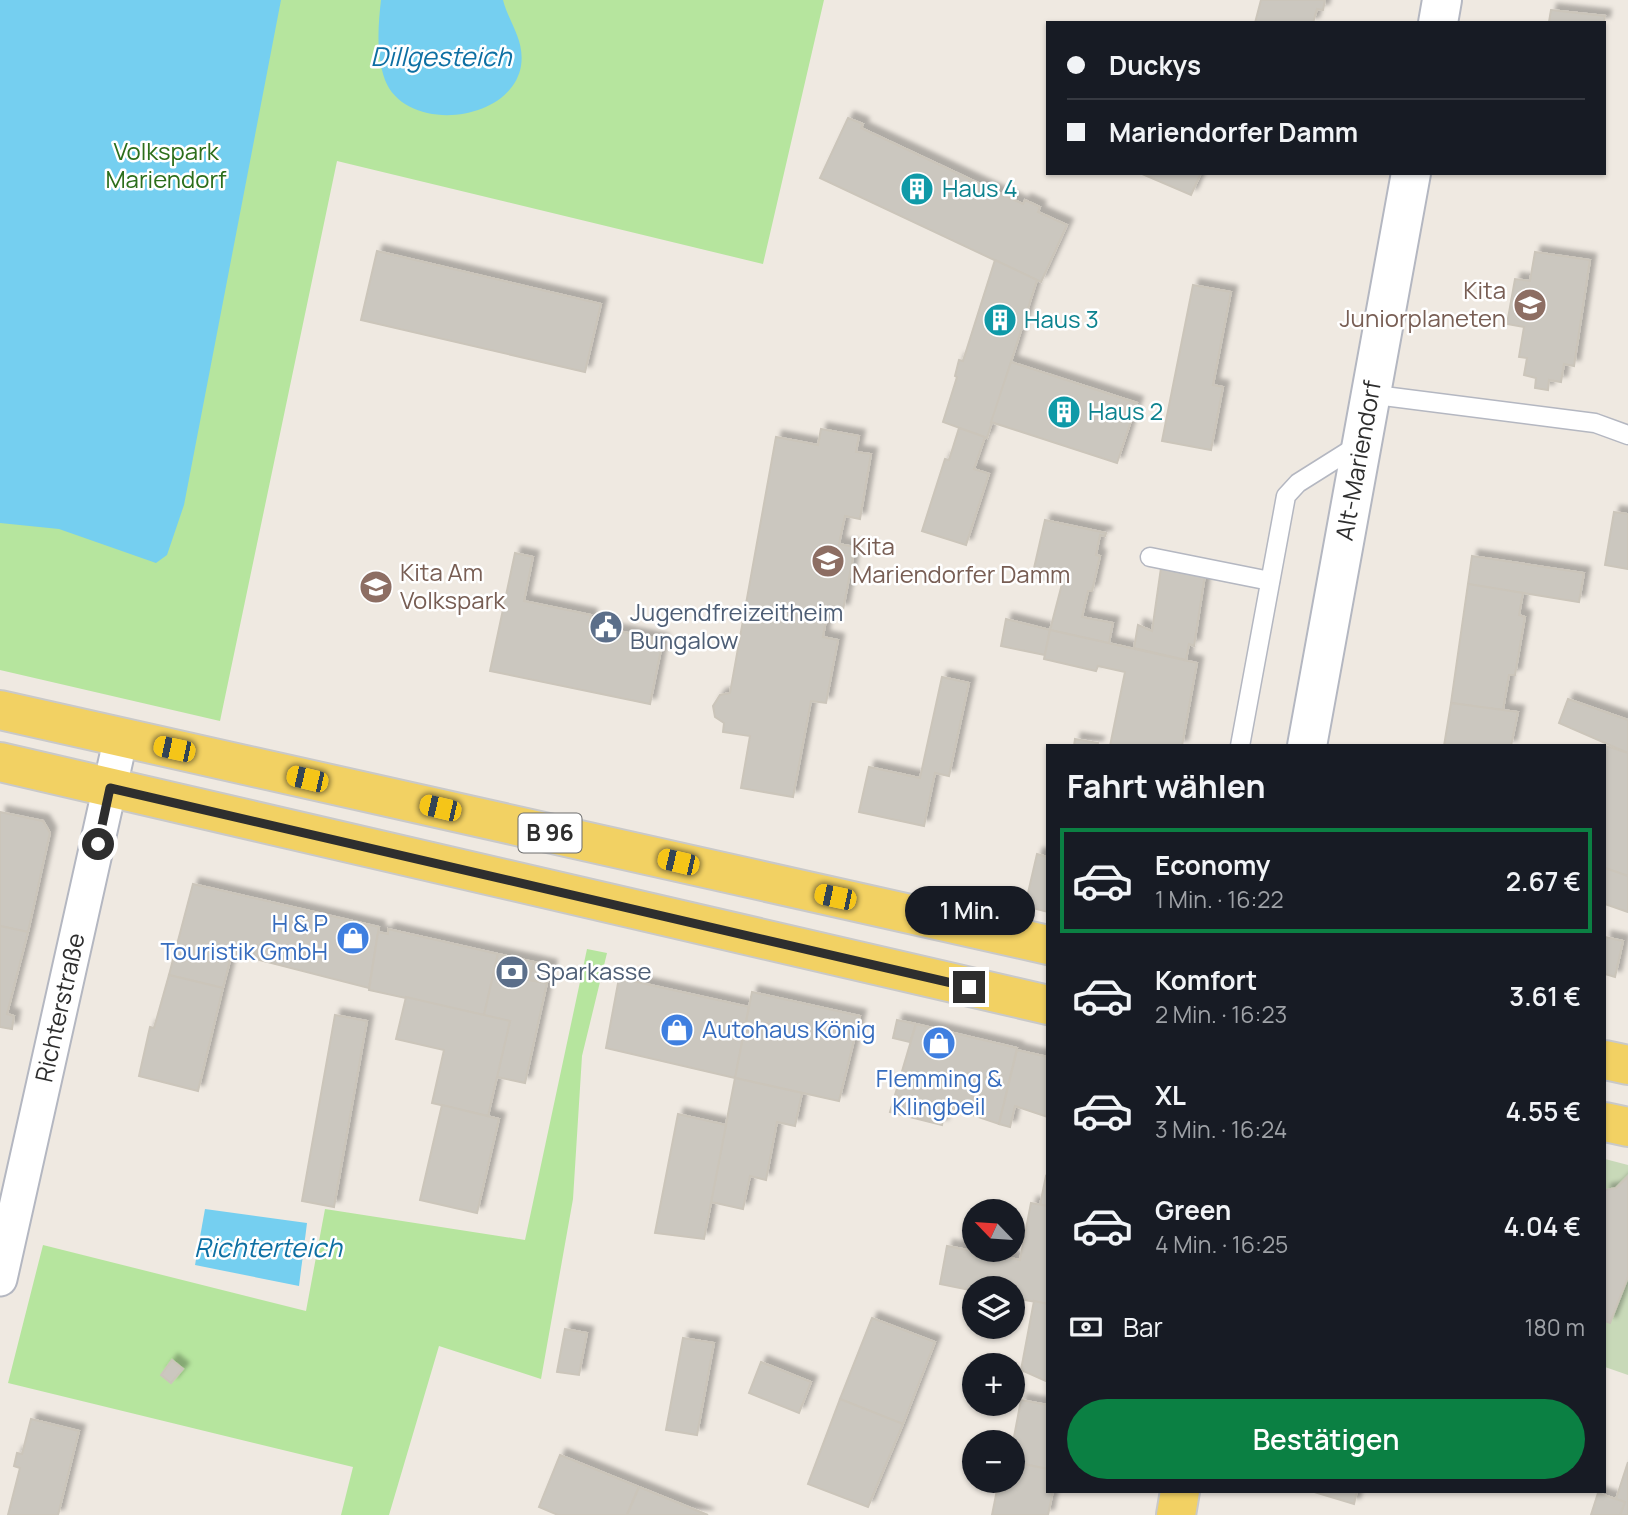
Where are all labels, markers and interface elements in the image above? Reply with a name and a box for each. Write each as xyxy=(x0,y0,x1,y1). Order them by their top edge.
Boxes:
water label: Dillgesteich xyxy=(371,38,513,74)
text: Duckys xyxy=(1109,47,1201,83)
text: Mariendorfer Damm xyxy=(1109,114,1358,150)
park label: Volkspark Mariendorf xyxy=(105,134,227,195)
building icon: Haus 4 xyxy=(898,170,936,208)
place label: Haus 4 xyxy=(942,171,1018,204)
place label: Kita Juniorplaneten xyxy=(1340,273,1506,334)
school or university icon: Kita Juniorplaneten xyxy=(1511,286,1549,324)
building icon: Haus 3 xyxy=(981,301,1019,339)
place label: Haus 3 xyxy=(1024,302,1099,335)
street label: Alt-Mariendorf xyxy=(1327,377,1388,543)
building icon: Haus 2 xyxy=(1045,393,1083,431)
place label: Haus 2 xyxy=(1088,394,1163,427)
place label: Kita Mariendorfer Damm xyxy=(852,529,1070,590)
school or university icon: Kita Mariendorfer Damm xyxy=(809,542,847,580)
place label: Kita Am Volkspark xyxy=(400,555,506,616)
school or university icon: Kita Am Volkspark xyxy=(357,568,395,606)
place label: Jugendfreizeitheim Bungalow xyxy=(630,595,843,656)
public building icon: Jugendfreizeitheim Bungalow xyxy=(587,608,625,646)
car xyxy=(152,734,197,764)
car xyxy=(285,764,330,794)
text: Fahrt wählen xyxy=(1067,764,1266,808)
car xyxy=(418,793,463,823)
road number: B 96 xyxy=(518,814,582,852)
route start xyxy=(82,828,114,860)
car xyxy=(656,847,701,877)
text: Economy xyxy=(1155,847,1270,883)
icon: car xyxy=(1071,849,1134,912)
text: 2.67 € xyxy=(1506,863,1581,899)
car xyxy=(813,882,858,912)
text: 1 Min. · 16:22 xyxy=(1155,883,1284,915)
callout: 1 Min. xyxy=(904,886,1034,934)
text: 1 Min. xyxy=(940,894,1000,926)
place label: H & P Touristik GmbH xyxy=(160,906,328,967)
shop icon: H & P Touristik GmbH xyxy=(334,919,372,957)
street label: Richterstraße xyxy=(26,930,92,1085)
bank icon: Sparkasse xyxy=(493,953,531,991)
place label: Sparkasse xyxy=(536,954,651,987)
text: Komfort xyxy=(1155,962,1257,998)
icon: car xyxy=(1071,964,1134,1027)
route end xyxy=(953,971,985,1003)
text: 3.61 € xyxy=(1509,978,1581,1014)
text: 2 Min. · 16:23 xyxy=(1155,998,1287,1030)
shop icon: Autohaus König xyxy=(658,1011,696,1049)
place label: Autohaus König xyxy=(702,1012,876,1045)
shop icon: Flemming & Klingbeil xyxy=(920,1024,958,1062)
place label: Flemming & Klingbeil xyxy=(876,1061,1003,1122)
text: XL xyxy=(1155,1077,1186,1113)
icon: car xyxy=(1071,1079,1134,1142)
text: 4.55 € xyxy=(1505,1093,1581,1129)
text: 3 Min. · 16:24 xyxy=(1155,1113,1287,1145)
text: Green xyxy=(1155,1192,1231,1228)
icon: car xyxy=(1071,1194,1134,1257)
north arrow xyxy=(962,1199,1026,1262)
map controls xyxy=(962,1199,1025,1493)
text: 4.04 € xyxy=(1503,1208,1581,1244)
text: 4 Min. · 16:25 xyxy=(1155,1228,1288,1260)
water label: Richterteich xyxy=(194,1229,343,1265)
button: layers xyxy=(962,1276,1025,1339)
icon: cash xyxy=(1067,1308,1105,1346)
text: Bar xyxy=(1123,1309,1163,1345)
text: 180 m xyxy=(1525,1311,1585,1343)
button: + xyxy=(962,1353,1025,1416)
button: Bestätigen xyxy=(1067,1399,1585,1479)
button: − xyxy=(962,1430,1025,1493)

